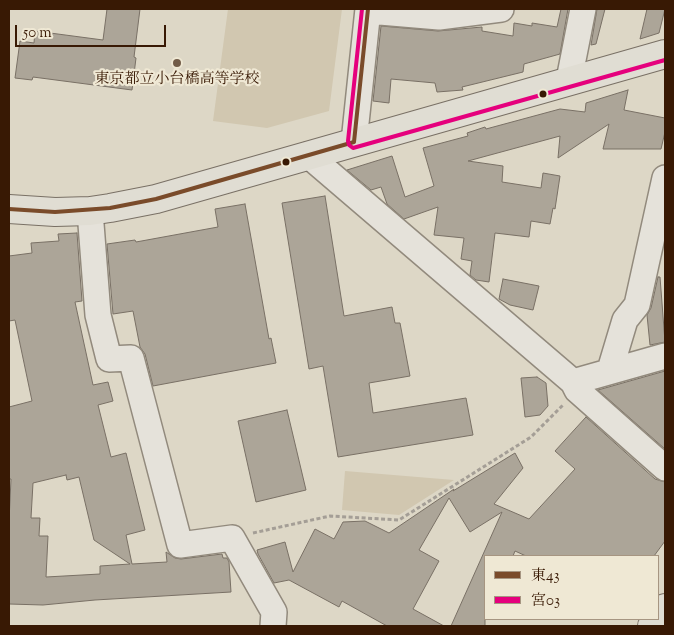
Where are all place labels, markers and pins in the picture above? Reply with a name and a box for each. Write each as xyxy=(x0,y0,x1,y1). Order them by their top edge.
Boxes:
marker: 東京都立小台橋高等学校 xyxy=(171,57,183,69)
place label: 東京都立小台橋高等学校 xyxy=(95,71,259,89)
unlabelled marker xyxy=(538,89,548,99)
unlabelled marker xyxy=(281,157,291,167)

